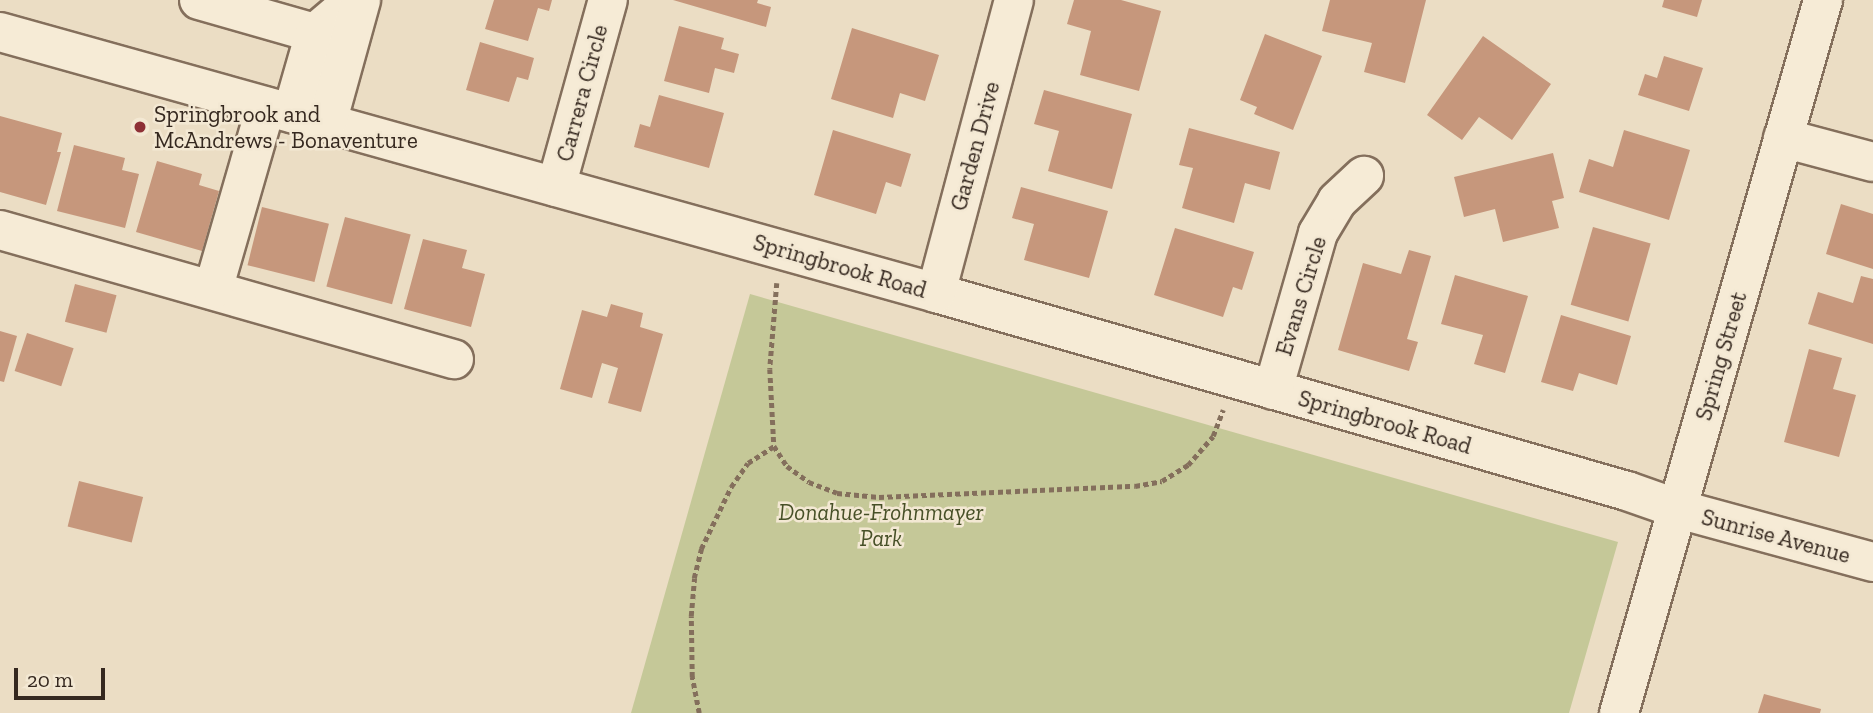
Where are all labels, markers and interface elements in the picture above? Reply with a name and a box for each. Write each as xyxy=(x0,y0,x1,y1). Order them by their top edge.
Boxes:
street label: Carrera Circle xyxy=(550,22,614,164)
street label: Garden Drive xyxy=(945,78,1005,214)
place label: Springbrook and McAndrews - Bonaventure xyxy=(154,100,418,154)
marker: Springbrook and McAndrews - Bonaventure xyxy=(132,119,148,135)
street label: Springbrook Road xyxy=(750,228,930,304)
street label: Evans Circle xyxy=(1270,233,1332,359)
street label: Spring Street xyxy=(1689,288,1753,424)
street label: Springbrook Road xyxy=(1295,384,1475,460)
park label: Donahue-Frohnmayer Park xyxy=(779,498,983,552)
street label: Sunrise Avenue xyxy=(1698,503,1854,569)
scale bar xyxy=(18,654,108,698)
text: 20 m xyxy=(27,667,73,692)

